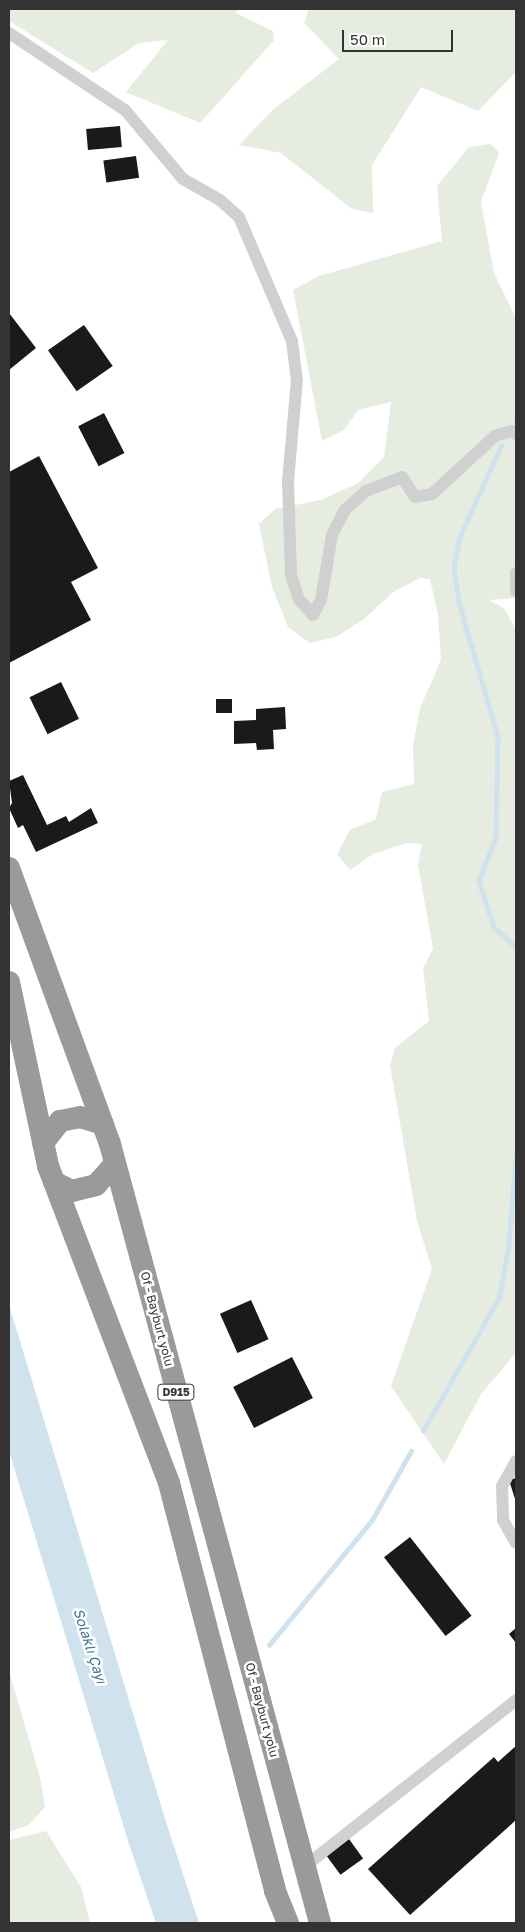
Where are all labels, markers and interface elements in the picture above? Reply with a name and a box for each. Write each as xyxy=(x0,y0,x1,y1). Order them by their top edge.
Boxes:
scale bar xyxy=(345,20,456,52)
text: 50 m xyxy=(350,30,385,48)
street label: Of - Bayburt yolu xyxy=(137,1270,177,1368)
road number: D915 xyxy=(157,1384,195,1400)
water label: Solaklı Çayı xyxy=(70,1606,110,1686)
street label: Of - Bayburt yolu xyxy=(242,1661,282,1759)

